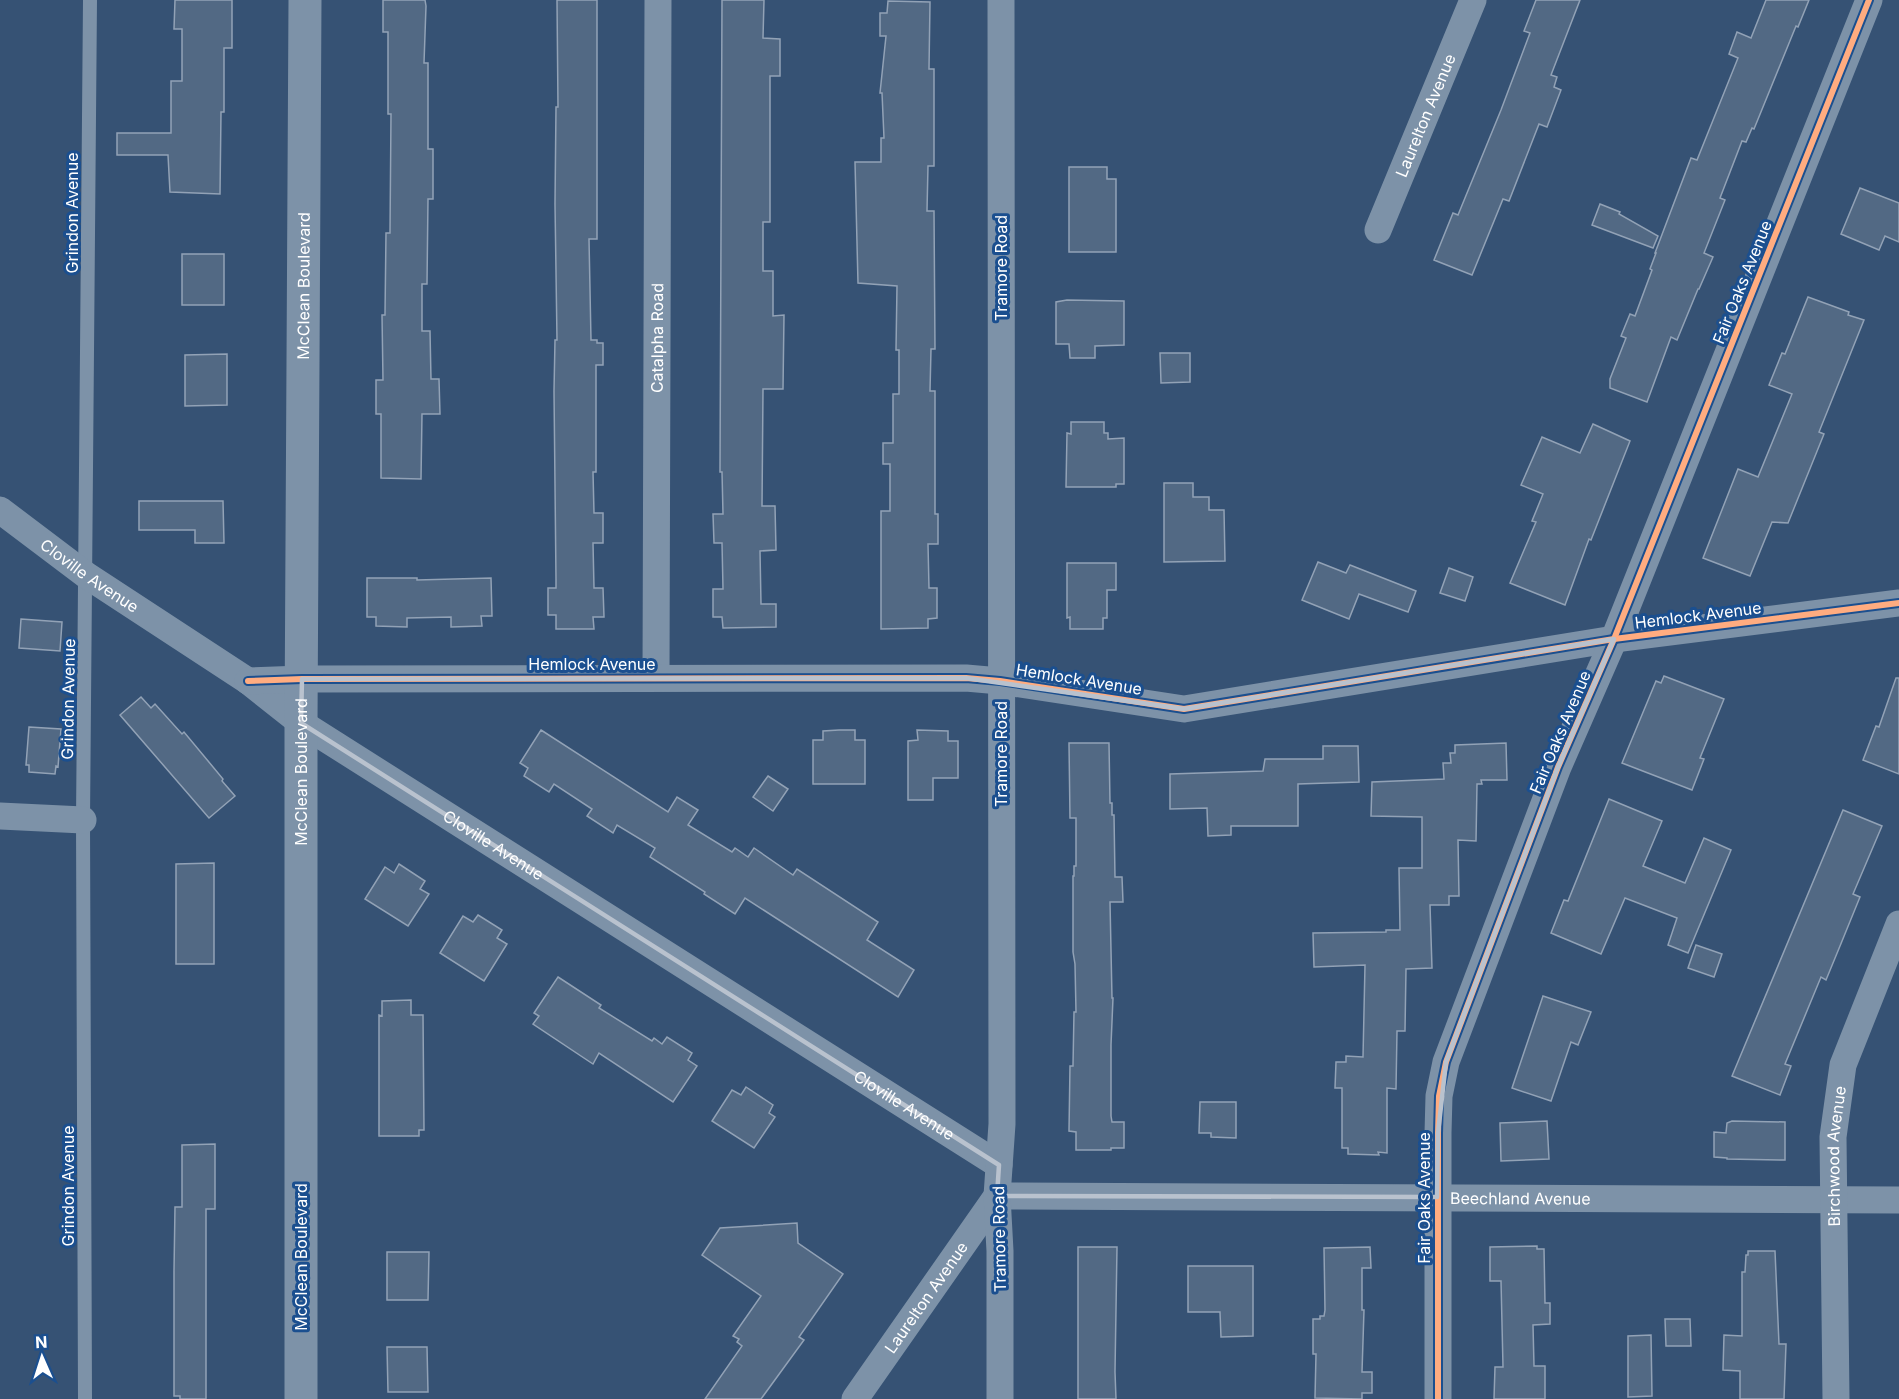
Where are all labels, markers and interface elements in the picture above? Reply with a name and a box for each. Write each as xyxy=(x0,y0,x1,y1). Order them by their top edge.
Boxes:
street label: Laurelton Avenue xyxy=(1391,51,1460,180)
street label: Grindon Avenue xyxy=(62,152,82,274)
street label: McClean Boulevard xyxy=(293,212,314,360)
street label: Tramore Road xyxy=(991,215,1011,321)
street label: Fair Oaks Avenue xyxy=(1708,217,1776,347)
street label: Catalpha Road xyxy=(647,283,667,393)
street label: Cloville Avenue xyxy=(36,534,142,617)
street label: Hemlock Avenue xyxy=(1634,597,1762,633)
street label: Grindon Avenue xyxy=(57,638,79,760)
street label: Hemlock Avenue xyxy=(528,654,656,674)
street label: Hemlock Avenue xyxy=(1015,659,1143,699)
street label: Fair Oaks Avenue xyxy=(1525,668,1595,796)
street label: McClean Boulevard xyxy=(291,698,311,846)
street label: Tramore Road xyxy=(991,701,1011,807)
street label: Cloville Avenue xyxy=(439,806,548,884)
street label: Cloville Avenue xyxy=(850,1066,958,1144)
street label: Birchwood Avenue xyxy=(1822,1085,1850,1227)
street label: Grindon Avenue xyxy=(58,1125,78,1247)
street label: Fair Oaks Avenue xyxy=(1414,1132,1434,1264)
street label: McClean Boulevard xyxy=(291,1183,311,1331)
street label: Tramore Road xyxy=(988,1186,1010,1292)
street label: Beechland Avenue xyxy=(1450,1188,1591,1209)
street label: Laurelton Avenue xyxy=(880,1238,972,1357)
north arrow xyxy=(12,1327,72,1387)
text: N xyxy=(35,1332,48,1352)

